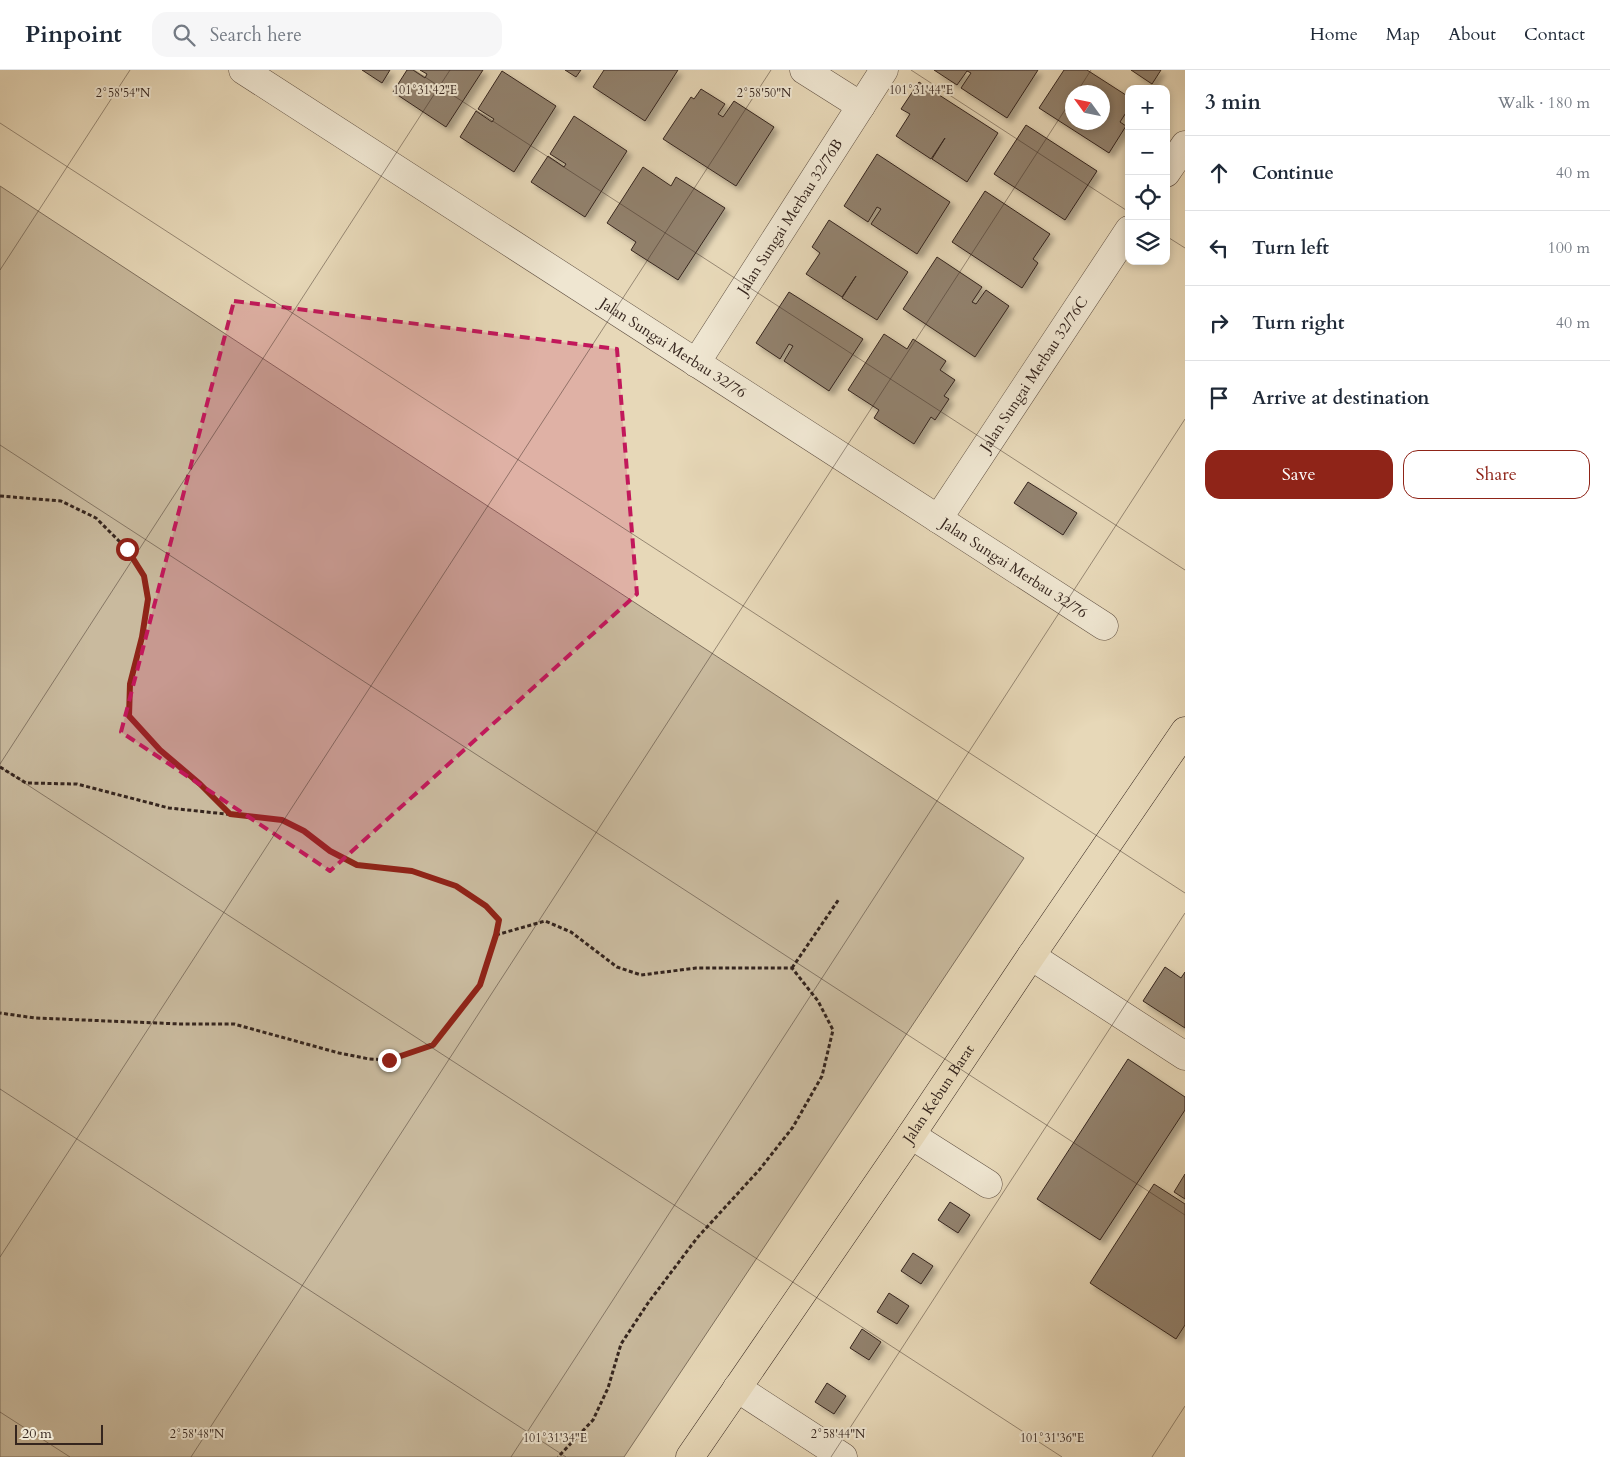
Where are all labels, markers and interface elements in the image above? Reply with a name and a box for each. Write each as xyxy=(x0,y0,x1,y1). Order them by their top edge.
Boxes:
search box xyxy=(152,12,502,57)
text: Pinpoint xyxy=(25,18,122,51)
icon: search xyxy=(170,21,198,49)
text: Search here xyxy=(210,22,302,48)
text: Home xyxy=(1310,22,1358,47)
text: Map xyxy=(1386,22,1420,47)
text: About xyxy=(1448,22,1496,47)
text: Contact xyxy=(1524,22,1585,47)
text: 101°31'42"E xyxy=(393,82,457,98)
text: 101°31'44"E xyxy=(889,82,953,98)
text: 2°58'54"N xyxy=(96,85,151,101)
text: 2°58'50"N xyxy=(737,85,792,101)
north arrow xyxy=(1065,85,1110,130)
map controls xyxy=(1125,85,1170,265)
button: + xyxy=(1125,85,1170,130)
text: 3 min xyxy=(1205,88,1261,117)
text: Walk · 180 m xyxy=(1498,92,1590,114)
button: − xyxy=(1125,130,1170,175)
street label: Jalan Sungai Merbau 32/76B xyxy=(732,135,847,300)
icon: ahead xyxy=(1205,159,1233,187)
text: Continue xyxy=(1252,160,1334,186)
text: 40 m xyxy=(1556,162,1590,184)
button: locate xyxy=(1125,175,1170,220)
button: layers xyxy=(1125,220,1170,265)
icon: left xyxy=(1205,234,1233,262)
text: Turn left xyxy=(1252,235,1329,261)
text: 100 m xyxy=(1548,237,1590,259)
street label: Jalan Sungai Merbau 32/76 xyxy=(594,292,751,403)
street label: Jalan Sungai Merbau 32/76C xyxy=(974,292,1093,457)
icon: right xyxy=(1205,309,1233,337)
text: Turn right xyxy=(1252,310,1344,336)
text: 40 m xyxy=(1556,312,1590,334)
icon: arrive xyxy=(1205,384,1233,412)
text: Arrive at destination xyxy=(1252,385,1429,411)
button: Save xyxy=(1205,450,1393,499)
button: Share xyxy=(1403,450,1590,499)
street label: Jalan Sungai Merbau 32/76 xyxy=(935,512,1092,623)
route start xyxy=(116,538,139,561)
street label: Jalan Kebun Barat xyxy=(897,1041,979,1149)
route end xyxy=(378,1049,401,1072)
scale bar xyxy=(15,1422,102,1445)
text: 20 m xyxy=(22,1424,52,1443)
text: 2°58'48"N xyxy=(170,1426,225,1442)
text: 2°58'44"N xyxy=(811,1426,866,1442)
text: 101°31'34"E xyxy=(523,1430,587,1446)
text: 101°31'36"E xyxy=(1020,1430,1084,1446)

